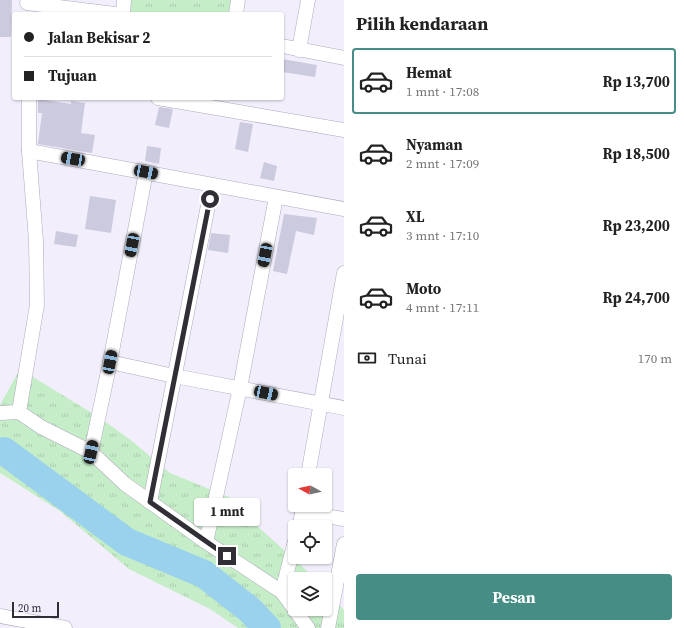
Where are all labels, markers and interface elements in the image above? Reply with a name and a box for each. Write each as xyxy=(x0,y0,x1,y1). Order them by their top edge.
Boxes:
text: Pilih kendaraan xyxy=(356,11,488,36)
text: Jalan Bekisar 2 xyxy=(48,27,150,48)
text: Hemat xyxy=(406,62,452,83)
icon: car xyxy=(358,63,394,99)
text: Tujuan xyxy=(48,65,97,86)
text: Rp 13,700 xyxy=(602,71,670,92)
text: 1 mnt · 17:08 xyxy=(406,83,479,100)
text: Nyaman xyxy=(406,134,463,155)
icon: car xyxy=(358,135,394,171)
text: Rp 18,500 xyxy=(602,143,670,164)
car xyxy=(60,151,86,167)
text: 2 mnt · 17:09 xyxy=(406,155,479,172)
car xyxy=(133,164,159,180)
route start xyxy=(201,190,219,208)
text: XL xyxy=(406,206,425,227)
icon: car xyxy=(358,207,394,243)
text: Rp 23,200 xyxy=(602,215,670,236)
text: 3 mnt · 17:10 xyxy=(406,227,479,244)
car xyxy=(124,232,140,258)
car xyxy=(257,242,273,268)
text: Moto xyxy=(406,278,441,299)
icon: car xyxy=(358,279,394,315)
text: Rp 24,700 xyxy=(602,287,670,308)
text: 4 mnt · 17:11 xyxy=(406,299,479,316)
icon: cash xyxy=(356,347,378,369)
text: Tunai xyxy=(388,348,427,369)
car xyxy=(102,349,118,375)
text: 170 m xyxy=(638,350,672,367)
car xyxy=(253,385,279,401)
car xyxy=(83,439,99,465)
north arrow xyxy=(288,468,332,512)
map controls xyxy=(288,468,332,616)
callout: 1 mnt xyxy=(194,498,260,526)
text: 1 mnt xyxy=(210,503,244,520)
button: locate xyxy=(288,520,332,564)
route end xyxy=(218,547,236,565)
button: layers xyxy=(288,572,332,616)
button: Pesan xyxy=(356,574,672,620)
scale bar xyxy=(12,600,59,619)
text: 20 m xyxy=(18,601,41,616)

